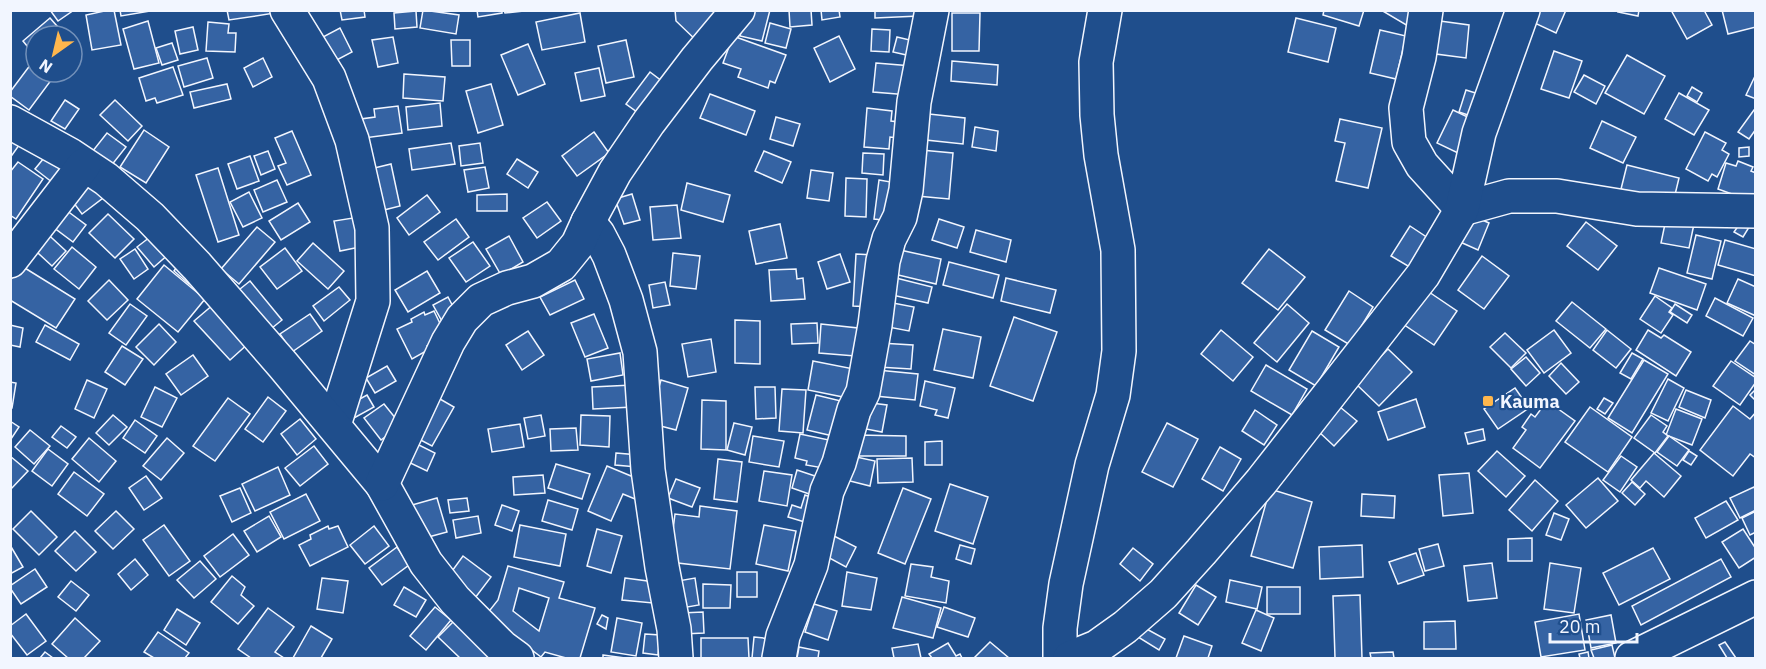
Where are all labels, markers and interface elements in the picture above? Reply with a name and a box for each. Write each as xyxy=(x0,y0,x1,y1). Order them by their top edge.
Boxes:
north arrow xyxy=(24,24,84,84)
text: N xyxy=(35,55,56,78)
place label: Kauma xyxy=(1500,390,1560,413)
marker: Kauma xyxy=(1481,394,1495,408)
scale bar xyxy=(1550,606,1637,644)
text: 20 m xyxy=(1559,615,1601,638)

